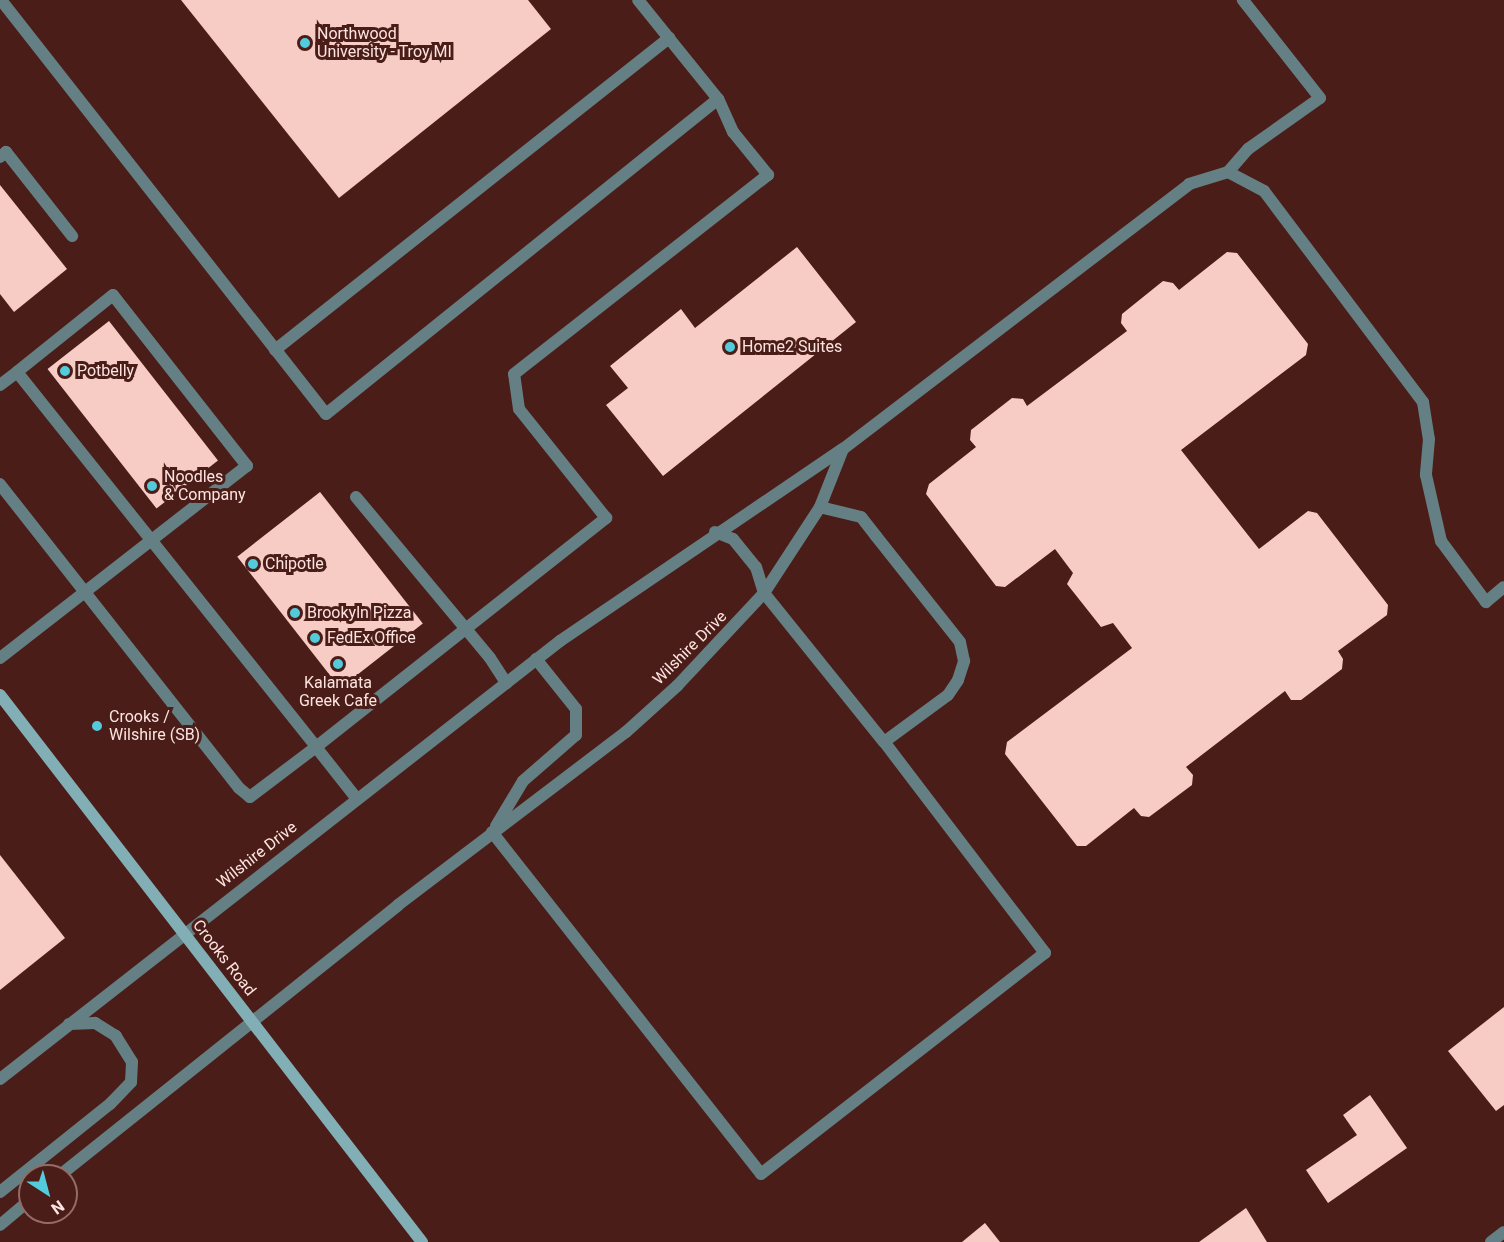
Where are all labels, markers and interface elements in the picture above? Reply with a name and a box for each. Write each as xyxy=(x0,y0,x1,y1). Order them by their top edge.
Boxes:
place label: Northwood University - Troy MI xyxy=(317,24,452,62)
marker: Northwood University - Troy MI xyxy=(298,36,312,50)
place label: Home2 Suites xyxy=(742,337,842,357)
marker: Home2 Suites xyxy=(723,340,737,354)
place label: Potbelly xyxy=(77,361,134,381)
marker: Potbelly xyxy=(58,364,72,378)
place label: Noodles & Company xyxy=(164,467,246,505)
marker: Noodles & Company xyxy=(145,479,159,493)
place label: Chipotle xyxy=(265,554,324,574)
marker: Chipotle xyxy=(246,557,260,571)
place label: Brookyln Pizza xyxy=(307,603,411,623)
marker: Brookyln Pizza xyxy=(288,606,302,620)
street label: Wilshire Drive xyxy=(649,607,731,689)
place label: FedEx Office xyxy=(327,628,416,648)
marker: FedEx Office xyxy=(308,631,322,645)
marker: Kalamata Greek Cafe xyxy=(331,657,345,671)
place label: Kalamata Greek Cafe xyxy=(299,673,377,711)
place label: Crooks / Wilshire (SB) xyxy=(109,707,200,745)
marker: Crooks / Wilshire (SB) xyxy=(90,719,104,733)
street label: Wilshire Drive xyxy=(213,818,301,892)
street label: Crooks Road xyxy=(188,916,260,1000)
north arrow xyxy=(18,1164,78,1224)
text: N xyxy=(48,1196,68,1218)

